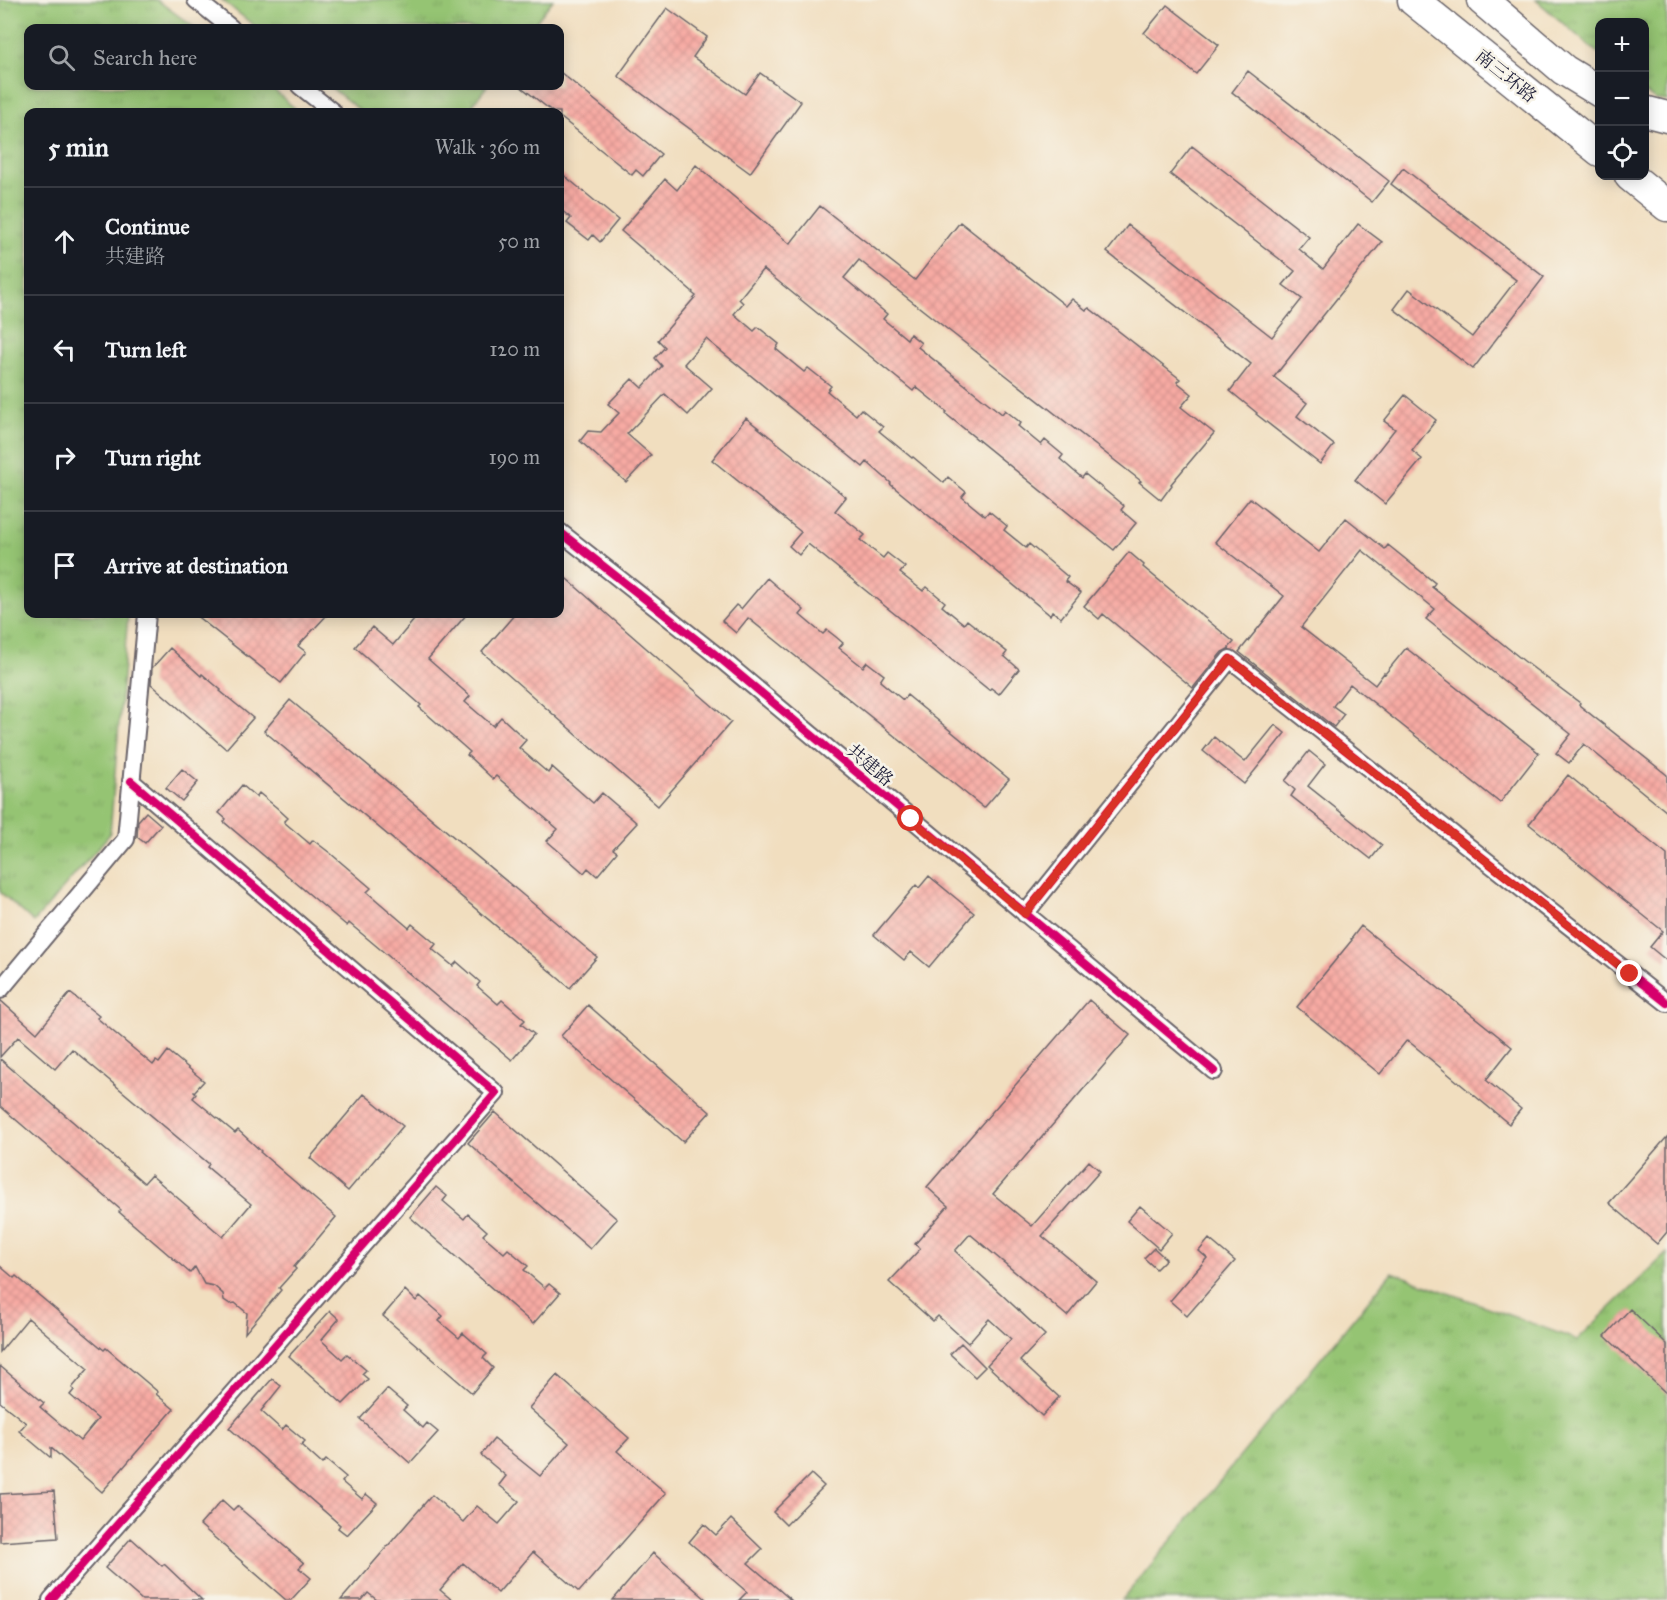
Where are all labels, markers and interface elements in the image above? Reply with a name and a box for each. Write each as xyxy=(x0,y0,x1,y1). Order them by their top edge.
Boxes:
map controls xyxy=(1595,18,1649,180)
button: + xyxy=(1595,18,1649,72)
search box xyxy=(24,24,564,90)
icon: search xyxy=(45,41,78,74)
text: Search here xyxy=(93,44,197,71)
street label: 南三环路 xyxy=(1471,45,1541,107)
button: − xyxy=(1595,72,1649,126)
button: locate xyxy=(1595,126,1649,180)
text: 5 min xyxy=(48,131,109,163)
text: Walk · 360 m xyxy=(435,135,540,159)
text: Continue xyxy=(105,213,190,240)
icon: ahead xyxy=(48,225,81,258)
text: 50 m xyxy=(498,229,540,253)
text: 共建路 xyxy=(105,244,165,268)
icon: left xyxy=(48,333,81,366)
text: Turn left xyxy=(105,336,187,363)
text: 120 m xyxy=(489,337,540,361)
icon: right xyxy=(48,441,81,474)
text: Turn right xyxy=(105,444,201,471)
text: 190 m xyxy=(489,445,540,469)
icon: arrive xyxy=(48,549,81,582)
text: Arrive at destination xyxy=(105,552,288,579)
street label: 共建路 xyxy=(842,739,898,791)
route start xyxy=(897,805,923,831)
route end xyxy=(1616,960,1642,986)

